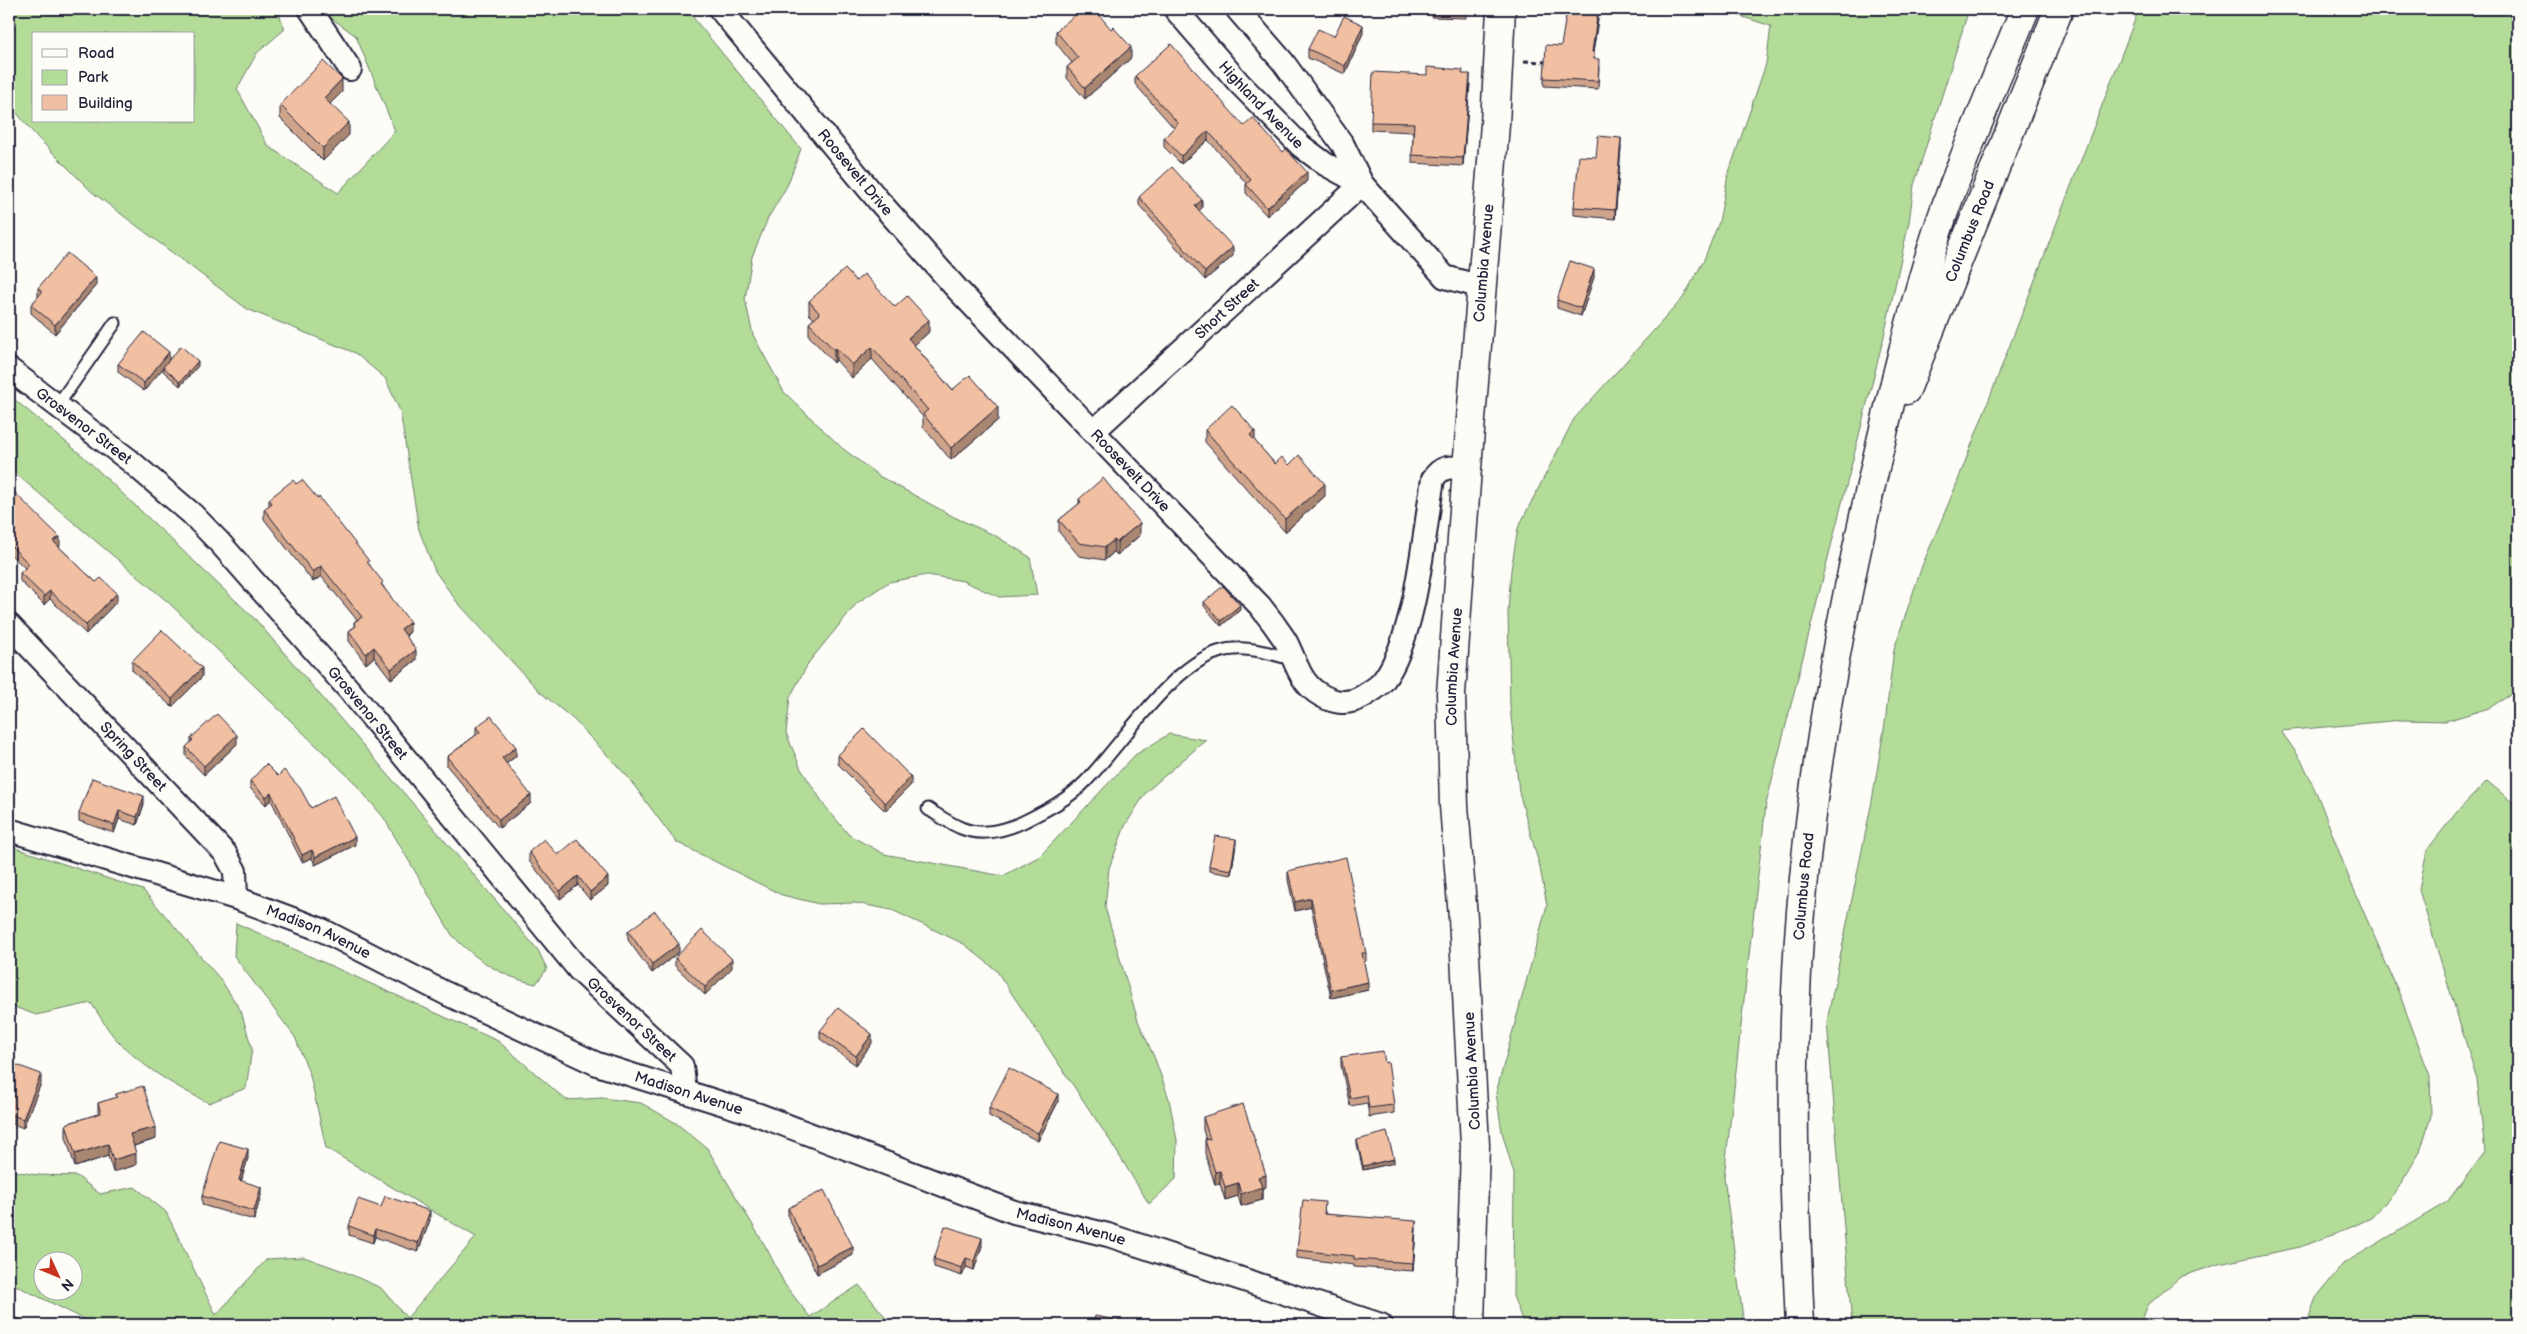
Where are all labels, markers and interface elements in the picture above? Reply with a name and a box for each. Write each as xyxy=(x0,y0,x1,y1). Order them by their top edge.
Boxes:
legend xyxy=(32,32,195,122)
text: Road xyxy=(78,44,114,63)
street label: Highland Avenue xyxy=(1214,57,1308,153)
text: Park xyxy=(78,68,109,87)
text: Building xyxy=(78,94,133,113)
street label: Roosevelt Drive xyxy=(813,125,897,220)
street label: Columbus Road xyxy=(1941,178,1999,285)
street label: Columbia Avenue xyxy=(1470,203,1498,323)
street label: Short Street xyxy=(1191,274,1264,343)
street label: Grosvenor Street xyxy=(32,384,136,469)
street label: Roosevelt Drive xyxy=(1086,426,1174,516)
street label: Columbia Avenue xyxy=(1442,607,1467,726)
street label: Grosvenor Street xyxy=(323,663,412,764)
street label: Spring Street xyxy=(96,718,171,796)
street label: Columbus Road xyxy=(1790,832,1819,941)
street label: Madison Avenue xyxy=(263,901,374,963)
street label: Grosvenor Street xyxy=(583,973,681,1066)
street label: Columbia Avenue xyxy=(1460,1011,1485,1131)
street label: Madison Avenue xyxy=(632,1067,745,1119)
street label: Madison Avenue xyxy=(1014,1204,1128,1250)
north arrow xyxy=(32,1252,82,1302)
text: N xyxy=(57,1275,77,1294)

